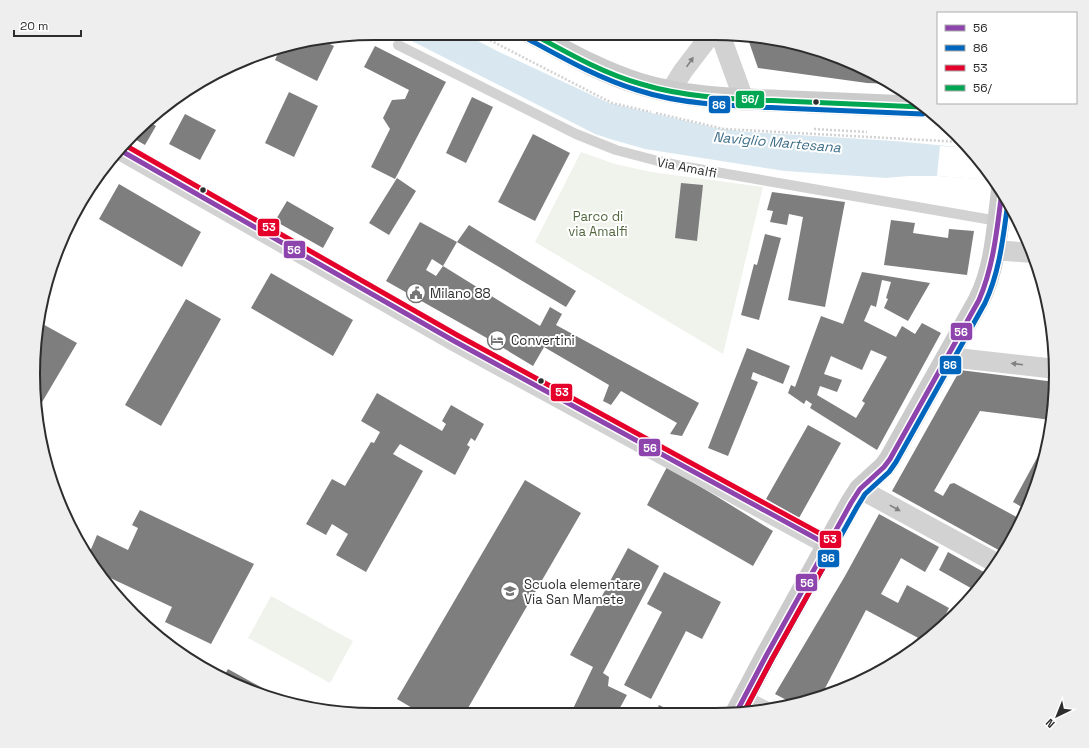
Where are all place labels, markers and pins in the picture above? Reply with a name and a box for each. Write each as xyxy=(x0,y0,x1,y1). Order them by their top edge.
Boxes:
unlabelled marker xyxy=(811,97,821,107)
unlabelled marker xyxy=(198,185,208,195)
public building icon: Milano 88 xyxy=(405,282,427,304)
place label: Milano 88 xyxy=(430,285,491,302)
hotel icon: Convertini xyxy=(486,329,508,351)
place label: Convertini xyxy=(511,332,575,349)
unlabelled marker xyxy=(536,376,546,386)
place label: Scuola elementare Via San Mamete xyxy=(524,576,641,608)
school or university icon: Scuola elementare Via San Mamete xyxy=(499,580,521,602)

